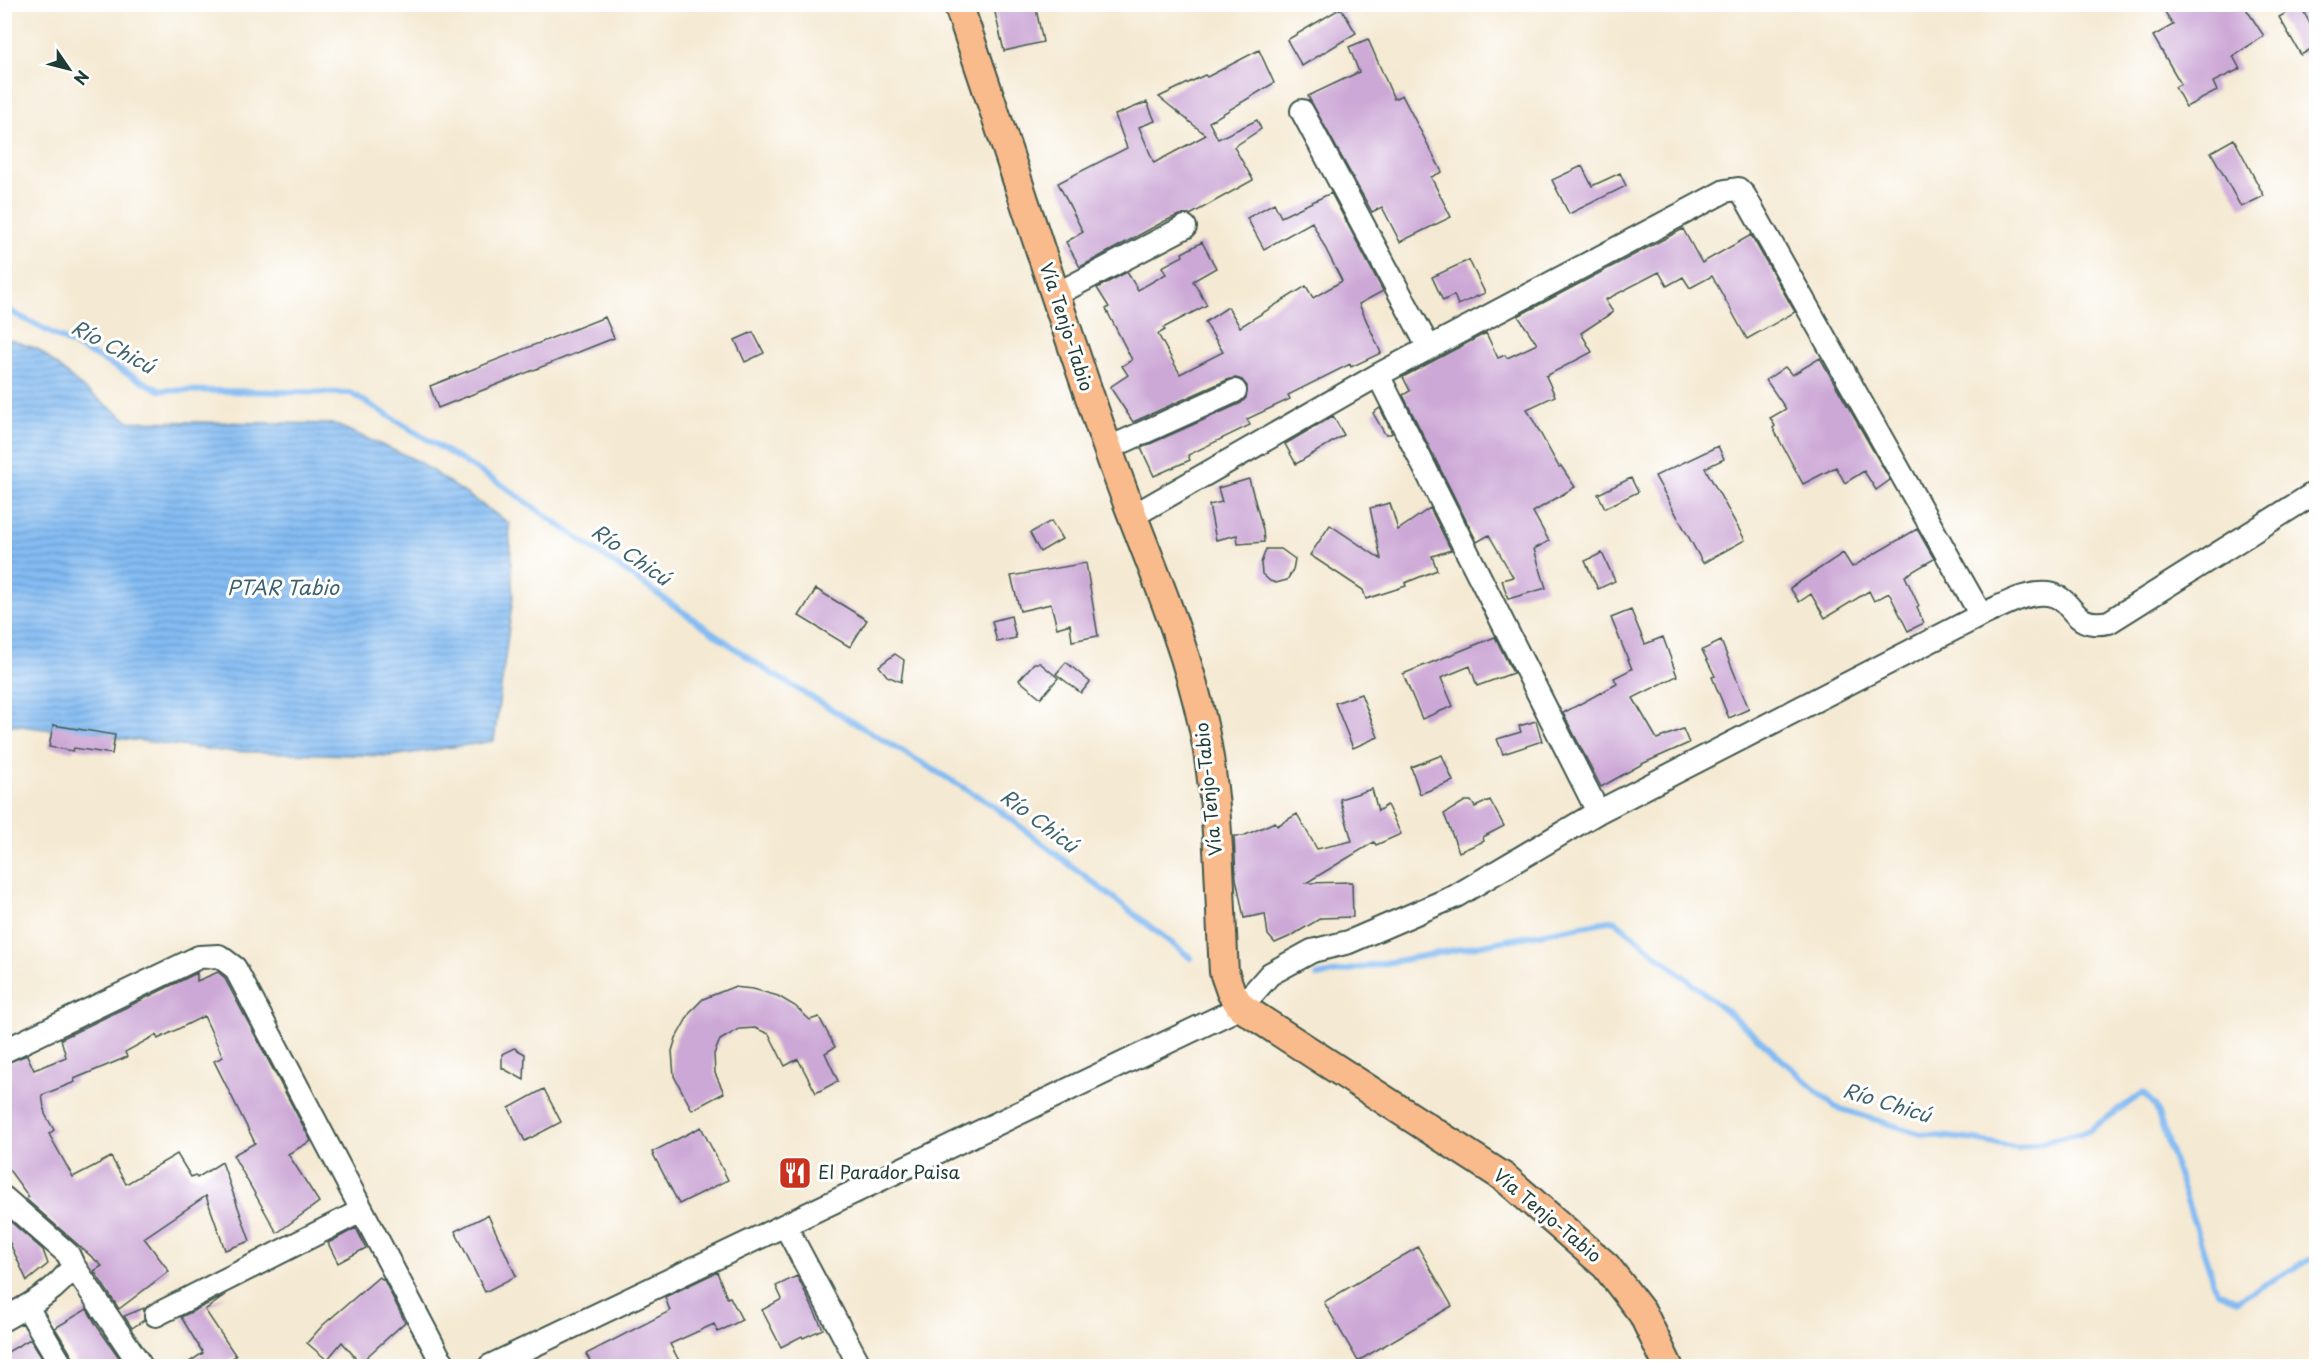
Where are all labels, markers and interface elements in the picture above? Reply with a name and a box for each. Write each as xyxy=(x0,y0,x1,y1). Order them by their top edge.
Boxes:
north arrow xyxy=(39,39,99,99)
text: N xyxy=(69,66,96,90)
street label: Vía Tenjo-Tabio xyxy=(1034,259,1101,394)
water label: Río Chicú xyxy=(67,312,162,381)
water label: Río Chicú xyxy=(586,516,678,593)
water label: PTAR Tabio xyxy=(227,572,340,602)
street label: Vía Tenjo-Tabio xyxy=(1187,721,1228,857)
water label: Río Chicú xyxy=(995,781,1086,860)
water label: Río Chicú xyxy=(1840,1075,1936,1130)
restaurant icon: El Parador Paisa xyxy=(777,1155,813,1191)
place label: El Parador Paisa xyxy=(818,1158,960,1185)
street label: Vía Tenjo-Tabio xyxy=(1488,1161,1608,1268)

